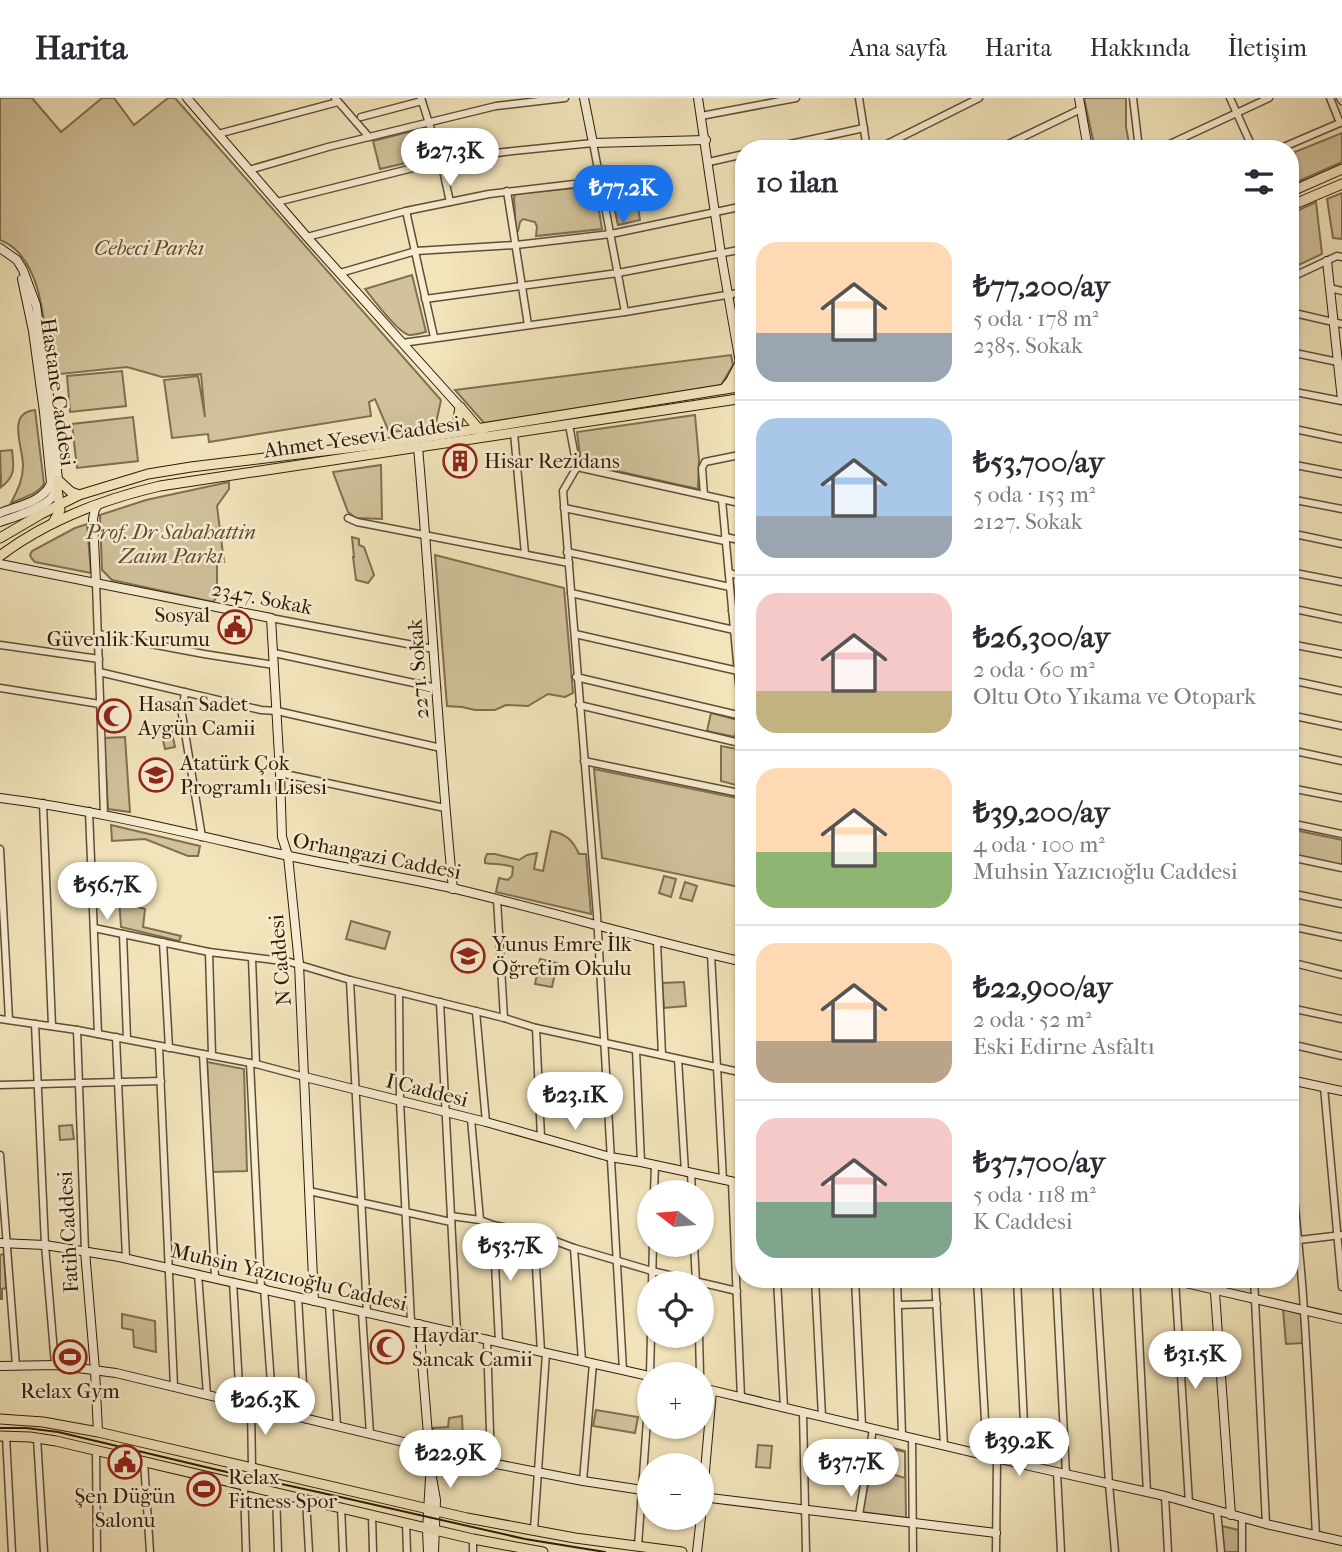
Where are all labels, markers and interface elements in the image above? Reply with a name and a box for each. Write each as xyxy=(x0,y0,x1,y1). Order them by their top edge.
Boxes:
text: Harita xyxy=(35,29,127,68)
text: Ana sayfa xyxy=(850,34,947,62)
text: Harita xyxy=(985,34,1052,62)
text: Hakkında xyxy=(1090,34,1190,62)
text: İletişim xyxy=(1228,34,1307,62)
pin: ₺27.3K xyxy=(393,129,507,188)
text: ₺27.3K xyxy=(417,137,483,164)
icon: filters xyxy=(1240,163,1278,201)
text: 10 ilan xyxy=(756,165,838,200)
pin: ₺77.2K xyxy=(566,166,680,225)
text: ₺77.2K xyxy=(589,174,657,201)
park label: Cebeci Parkı xyxy=(94,236,204,260)
text: ₺77,200/ay xyxy=(973,269,1110,304)
icon: home xyxy=(812,270,896,354)
text: 5 oda · 178 m² xyxy=(973,305,1099,332)
street label: Hastane Caddesi xyxy=(36,316,80,468)
text: 2385. Sokak xyxy=(973,332,1083,359)
street label: Ahmet Yesevi Caddesi xyxy=(261,411,462,463)
building icon: Hisar Rezidans xyxy=(441,442,479,480)
text: ₺53,700/ay xyxy=(973,445,1104,480)
icon: home xyxy=(812,446,896,530)
place label: Hisar Rezidans xyxy=(484,449,620,473)
text: 5 oda · 153 m² xyxy=(973,481,1095,508)
text: 2127. Sokak xyxy=(973,508,1083,535)
park label: Prof. Dr Sabahattin Zaim Parkı xyxy=(85,520,256,568)
street label: 2347. Sokak xyxy=(210,576,315,620)
place label: Sosyal Güvenlik Kurumu xyxy=(47,603,210,651)
public building icon: Sosyal Güvenlik Kurumu xyxy=(216,608,254,646)
street label: 2271. Sokak xyxy=(403,618,433,720)
text: ₺26,300/ay xyxy=(973,620,1110,655)
icon: home xyxy=(812,621,896,705)
text: 2 oda · 60 m² xyxy=(973,656,1095,683)
text: Oltu Oto Yıkama ve Otopark xyxy=(973,683,1256,710)
place label: Hasan Sadet Aygün Camii xyxy=(137,692,255,740)
mosque icon: Hasan Sadet Aygün Camii xyxy=(95,697,133,735)
place label: Atatürk Çok Programlı Lisesi xyxy=(179,751,327,799)
school or university icon: Atatürk Çok Programlı Lisesi xyxy=(137,756,175,794)
text: ₺39,200/ay xyxy=(973,795,1110,830)
icon: home xyxy=(812,796,896,880)
street label: Orhangazi Caddesi xyxy=(291,828,463,884)
text: 4 oda · 100 m² xyxy=(973,831,1105,858)
text: Muhsin Yazıcıoğlu Caddesi xyxy=(973,858,1238,885)
pin: ₺56.7K xyxy=(50,862,164,922)
text: ₺56.7K xyxy=(74,871,140,898)
street label: N Caddesi xyxy=(264,913,296,1007)
place label: Yunus Emre İlk Öğretim Okulu xyxy=(491,932,632,980)
school or university icon: Yunus Emre İlk Öğretim Okulu xyxy=(449,937,487,975)
text: ₺22,900/ay xyxy=(973,970,1112,1005)
icon: home xyxy=(812,971,896,1055)
text: 2 oda · 52 m² xyxy=(973,1006,1091,1033)
text: Eski Edirne Asfaltı xyxy=(973,1033,1155,1060)
street label: I Caddesi xyxy=(383,1068,471,1112)
pin: ₺23.1K xyxy=(518,1072,632,1132)
text: ₺23.1K xyxy=(543,1081,607,1108)
text: ₺37,700/ay xyxy=(973,1145,1105,1180)
icon: home xyxy=(812,1146,896,1230)
street label: Fatih Caddesi xyxy=(53,1170,83,1294)
north arrow xyxy=(637,1180,714,1256)
map controls xyxy=(637,1180,714,1530)
text: 5 oda · 118 m² xyxy=(973,1181,1096,1208)
text: K Caddesi xyxy=(973,1208,1072,1235)
pin: ₺53.7K xyxy=(453,1224,567,1283)
text: ₺53.7K xyxy=(478,1232,542,1259)
street label: Muhsin Yazıcıoğlu Caddesi xyxy=(169,1238,409,1316)
button: locate xyxy=(637,1271,714,1348)
place label: Haydar Sancak Camii xyxy=(412,1323,533,1371)
mosque icon: Haydar Sancak Camii xyxy=(368,1328,406,1366)
pin: ₺31.5K xyxy=(1138,1332,1252,1391)
sports icon: Relax Gym xyxy=(51,1338,89,1376)
text: ₺31.5K xyxy=(1165,1340,1225,1367)
button: + xyxy=(637,1362,714,1439)
pin: ₺26.3K xyxy=(208,1378,322,1437)
place label: Relax Gym xyxy=(20,1379,120,1403)
text: ₺26.3K xyxy=(231,1386,299,1413)
pin: ₺39.2K xyxy=(962,1418,1076,1478)
text: ₺39.2K xyxy=(985,1427,1053,1454)
pin: ₺22.9K xyxy=(393,1430,507,1490)
text: ₺22.9K xyxy=(415,1439,485,1466)
pin: ₺37.7K xyxy=(794,1440,908,1499)
public building icon: Şen Düğün Salonu xyxy=(106,1443,144,1481)
text: ₺37.7K xyxy=(819,1448,883,1475)
button: − xyxy=(637,1453,714,1530)
place label: Relax Fitness Spor xyxy=(228,1465,337,1513)
sports icon: Relax Fitness Spor xyxy=(185,1470,223,1508)
place label: Şen Düğün Salonu xyxy=(74,1484,176,1532)

